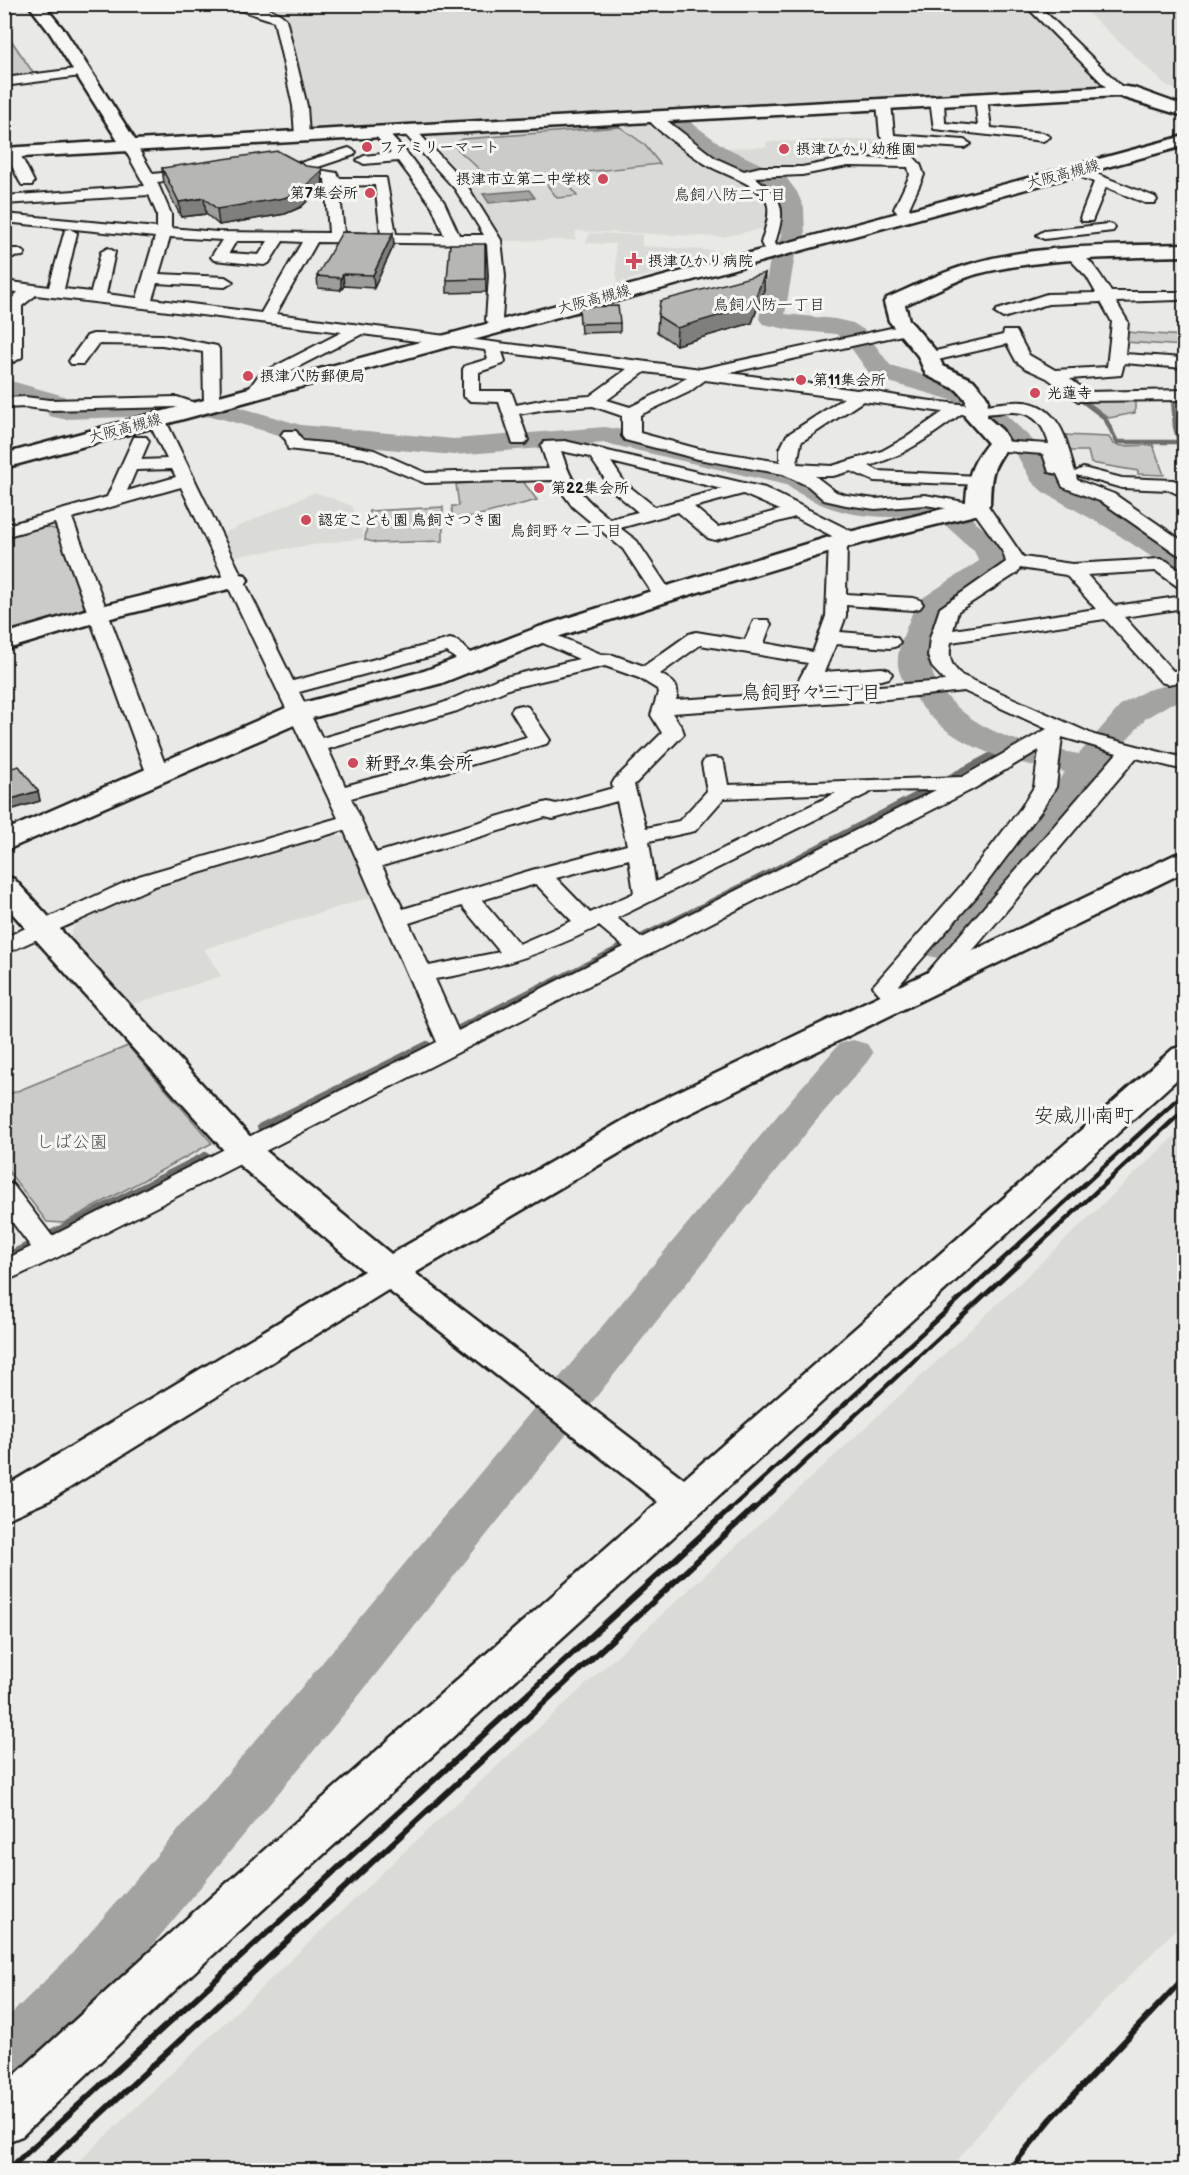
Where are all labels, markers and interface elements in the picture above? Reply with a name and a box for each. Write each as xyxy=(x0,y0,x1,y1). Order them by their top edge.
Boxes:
place label: ファミリーマート xyxy=(379,138,500,157)
marker: ファミリーマート xyxy=(360,140,374,154)
place label: 摂津ひかり幼稚園 xyxy=(796,140,916,159)
marker: 摂津ひかり幼稚園 xyxy=(777,142,791,156)
street label: 大阪高槻線 xyxy=(1024,156,1102,193)
place label: 摂津市立第二中学校 xyxy=(456,170,591,189)
marker: 摂津市立第二中学校 xyxy=(596,172,610,186)
place label: 第7集会所 xyxy=(290,184,358,203)
marker: 第7集会所 xyxy=(363,186,377,200)
district label: 鳥飼八防二丁目 xyxy=(674,186,786,205)
marker: 摂津ひかり病院 xyxy=(625,252,643,270)
place label: 摂津ひかり病院 xyxy=(648,252,753,271)
street label: 大阪高槻線 xyxy=(555,281,633,318)
district label: 鳥飼八防一丁目 xyxy=(713,296,825,315)
place label: 摂津八防郵便局 xyxy=(260,367,365,386)
marker: 摂津八防郵便局 xyxy=(241,369,255,383)
place label: 第11集会所 xyxy=(813,371,886,390)
marker: 第11集会所 xyxy=(794,373,808,387)
place label: 光蓮寺 xyxy=(1047,384,1092,403)
marker: 光蓮寺 xyxy=(1028,386,1042,400)
street label: 大阪高槻線 xyxy=(86,410,164,447)
place label: 第22集会所 xyxy=(551,479,629,498)
marker: 第22集会所 xyxy=(532,481,546,495)
place label: 認定こども園 鳥飼さつき園 xyxy=(318,511,502,530)
marker: 認定こども園 鳥飼さつき園 xyxy=(299,513,313,527)
district label: 鳥飼野々二丁目 xyxy=(510,522,622,541)
district label: 鳥飼野々三丁目 xyxy=(741,681,881,705)
place label: 新野々集会所 xyxy=(365,753,473,774)
marker: 新野々集会所 xyxy=(346,756,360,770)
district label: 安威川南町 xyxy=(1034,1104,1134,1128)
park label: しば公園 xyxy=(36,1132,108,1153)

